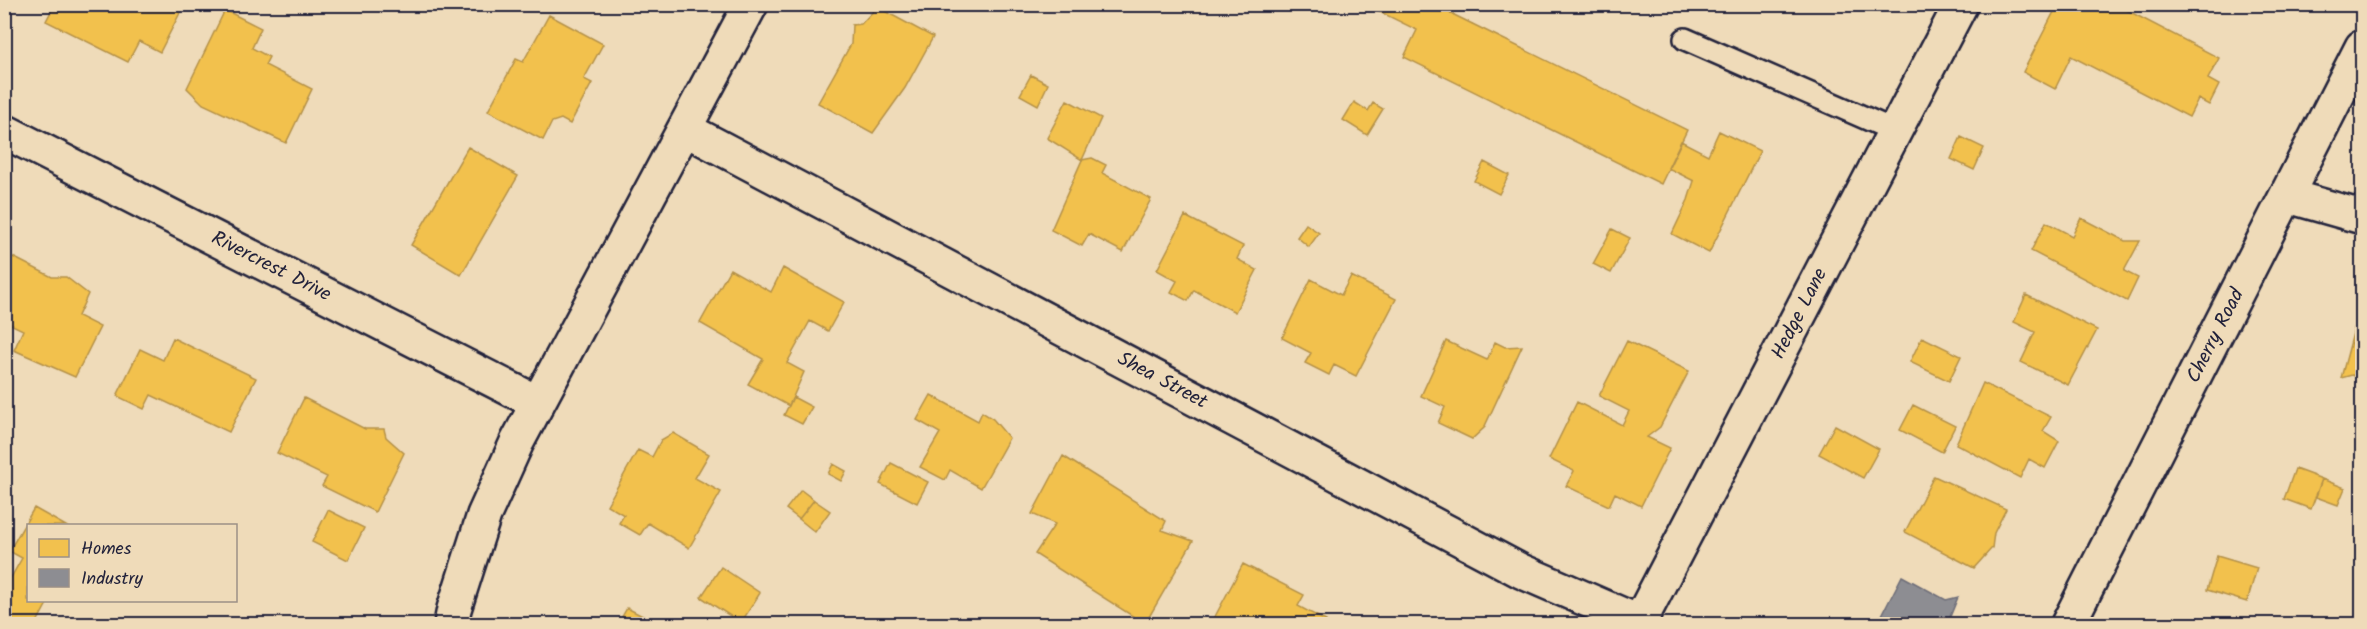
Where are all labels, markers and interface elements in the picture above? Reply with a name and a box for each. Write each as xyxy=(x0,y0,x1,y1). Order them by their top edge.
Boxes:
street label: Rivercrest Drive xyxy=(205,223,337,311)
street label: Hedge Lane xyxy=(1763,263,1837,365)
street label: Cherry Road xyxy=(2178,282,2254,389)
street label: Shea Street xyxy=(1111,344,1213,418)
legend xyxy=(27,524,237,602)
text: Homes xyxy=(81,535,132,564)
text: Industry xyxy=(81,565,143,594)

